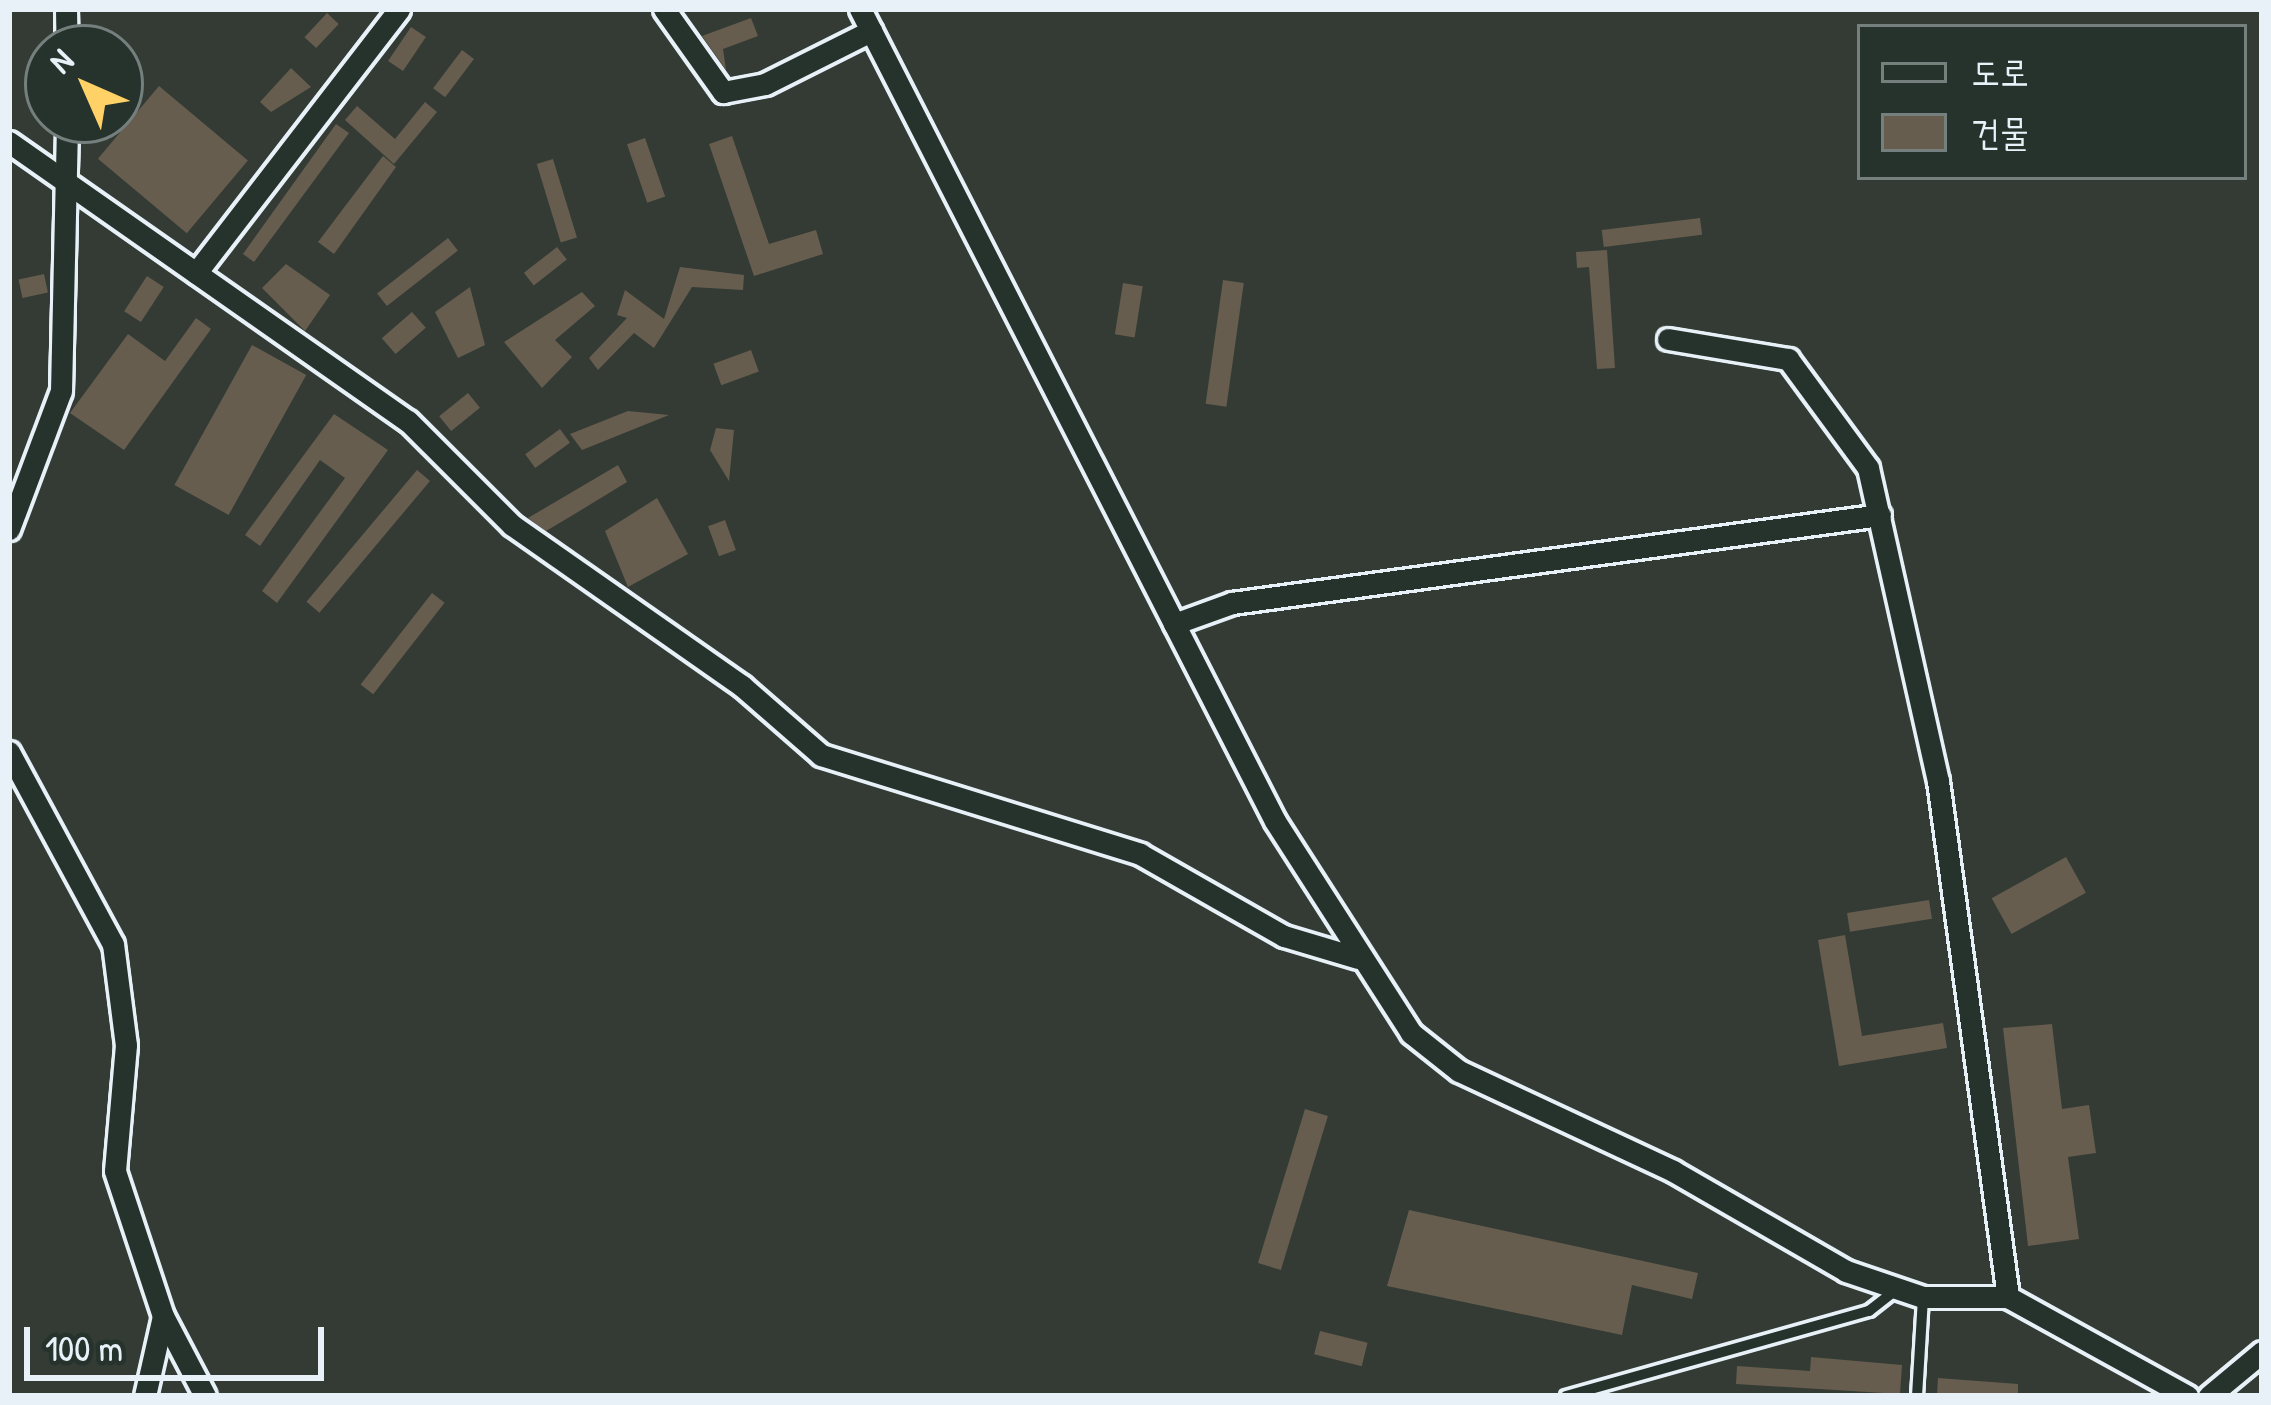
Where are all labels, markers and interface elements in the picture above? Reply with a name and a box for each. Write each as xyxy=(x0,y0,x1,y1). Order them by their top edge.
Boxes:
north arrow xyxy=(24,24,144,144)
legend xyxy=(1857,24,2247,180)
text: N xyxy=(39,39,82,82)
text: 도로 xyxy=(1971,47,2029,96)
text: 건물 xyxy=(1971,107,2029,156)
scale bar xyxy=(30,1303,330,1377)
text: 100 m xyxy=(45,1323,123,1372)

